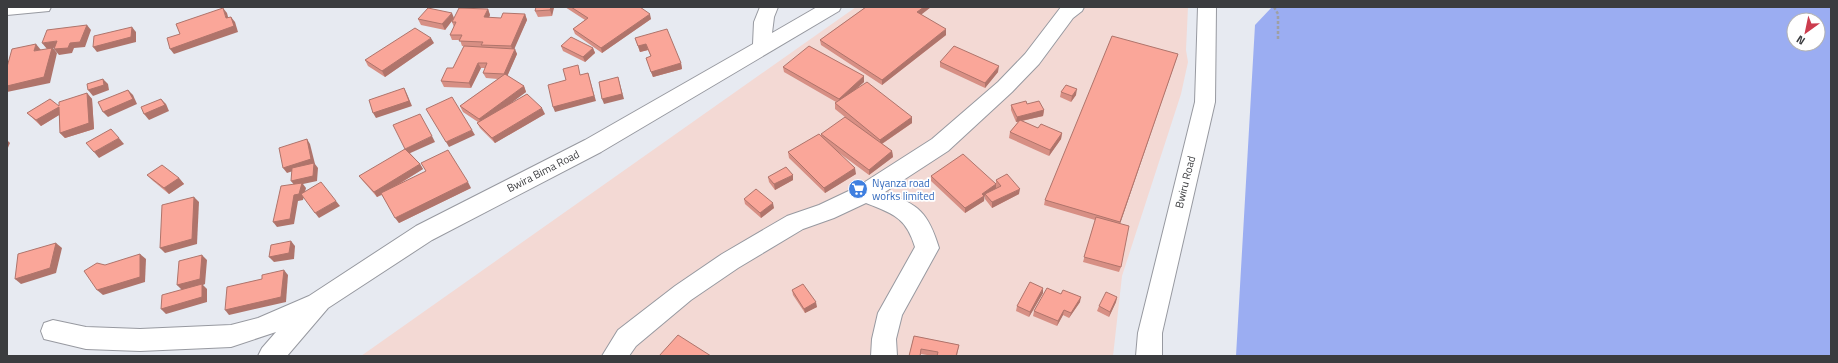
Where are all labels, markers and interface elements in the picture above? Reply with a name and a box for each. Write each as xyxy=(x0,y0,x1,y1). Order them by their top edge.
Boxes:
north arrow xyxy=(1786,12,1826,52)
text: N xyxy=(1793,32,1808,49)
street label: Bwira Bima Road xyxy=(504,146,582,196)
street label: Bwiru Road xyxy=(1171,154,1199,210)
place label: Nyanza road works limited xyxy=(872,175,935,204)
supermarket icon: Nyanza road works limited xyxy=(847,178,869,200)

